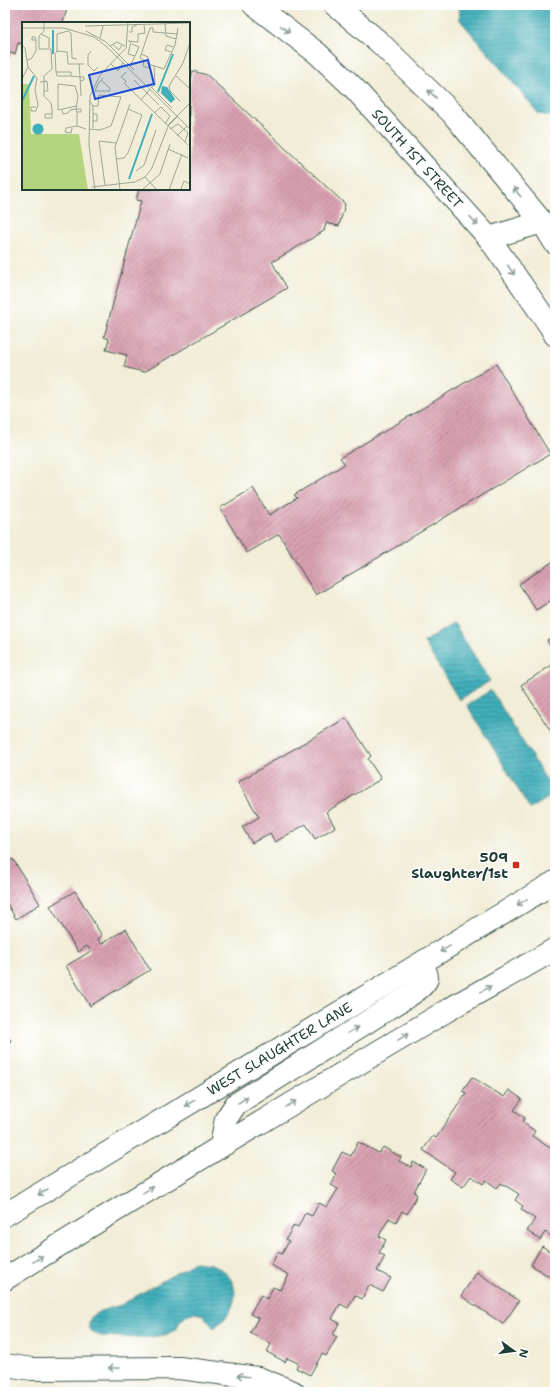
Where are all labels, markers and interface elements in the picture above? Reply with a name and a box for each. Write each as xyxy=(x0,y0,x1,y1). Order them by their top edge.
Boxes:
inset map xyxy=(22,22,190,190)
one-way arrow xyxy=(280,24,291,33)
one-way arrow xyxy=(427,89,437,99)
street label: SOUTH 1ST STREET xyxy=(368,105,467,212)
one-way arrow xyxy=(513,187,521,198)
one-way arrow xyxy=(469,216,478,226)
one-way arrow xyxy=(507,264,515,275)
place label: 509 Slaughter/1st xyxy=(411,848,508,882)
marker: 509 Slaughter/1st xyxy=(511,860,521,870)
one-way arrow xyxy=(517,898,528,906)
one-way arrow xyxy=(439,945,451,953)
one-way arrow xyxy=(480,984,492,992)
street label: WEST SLAUGHTER LANE xyxy=(204,998,356,1099)
one-way arrow xyxy=(347,1026,359,1034)
one-way arrow xyxy=(397,1033,409,1041)
one-way arrow xyxy=(237,1095,249,1103)
one-way arrow xyxy=(185,1099,196,1107)
one-way arrow xyxy=(285,1099,297,1107)
one-way arrow xyxy=(143,1186,154,1194)
one-way arrow xyxy=(38,1188,49,1196)
one-way arrow xyxy=(32,1254,44,1262)
north arrow xyxy=(494,1331,534,1371)
text: N xyxy=(515,1347,532,1360)
one-way arrow xyxy=(108,1364,121,1372)
one-way arrow xyxy=(237,1372,250,1380)

